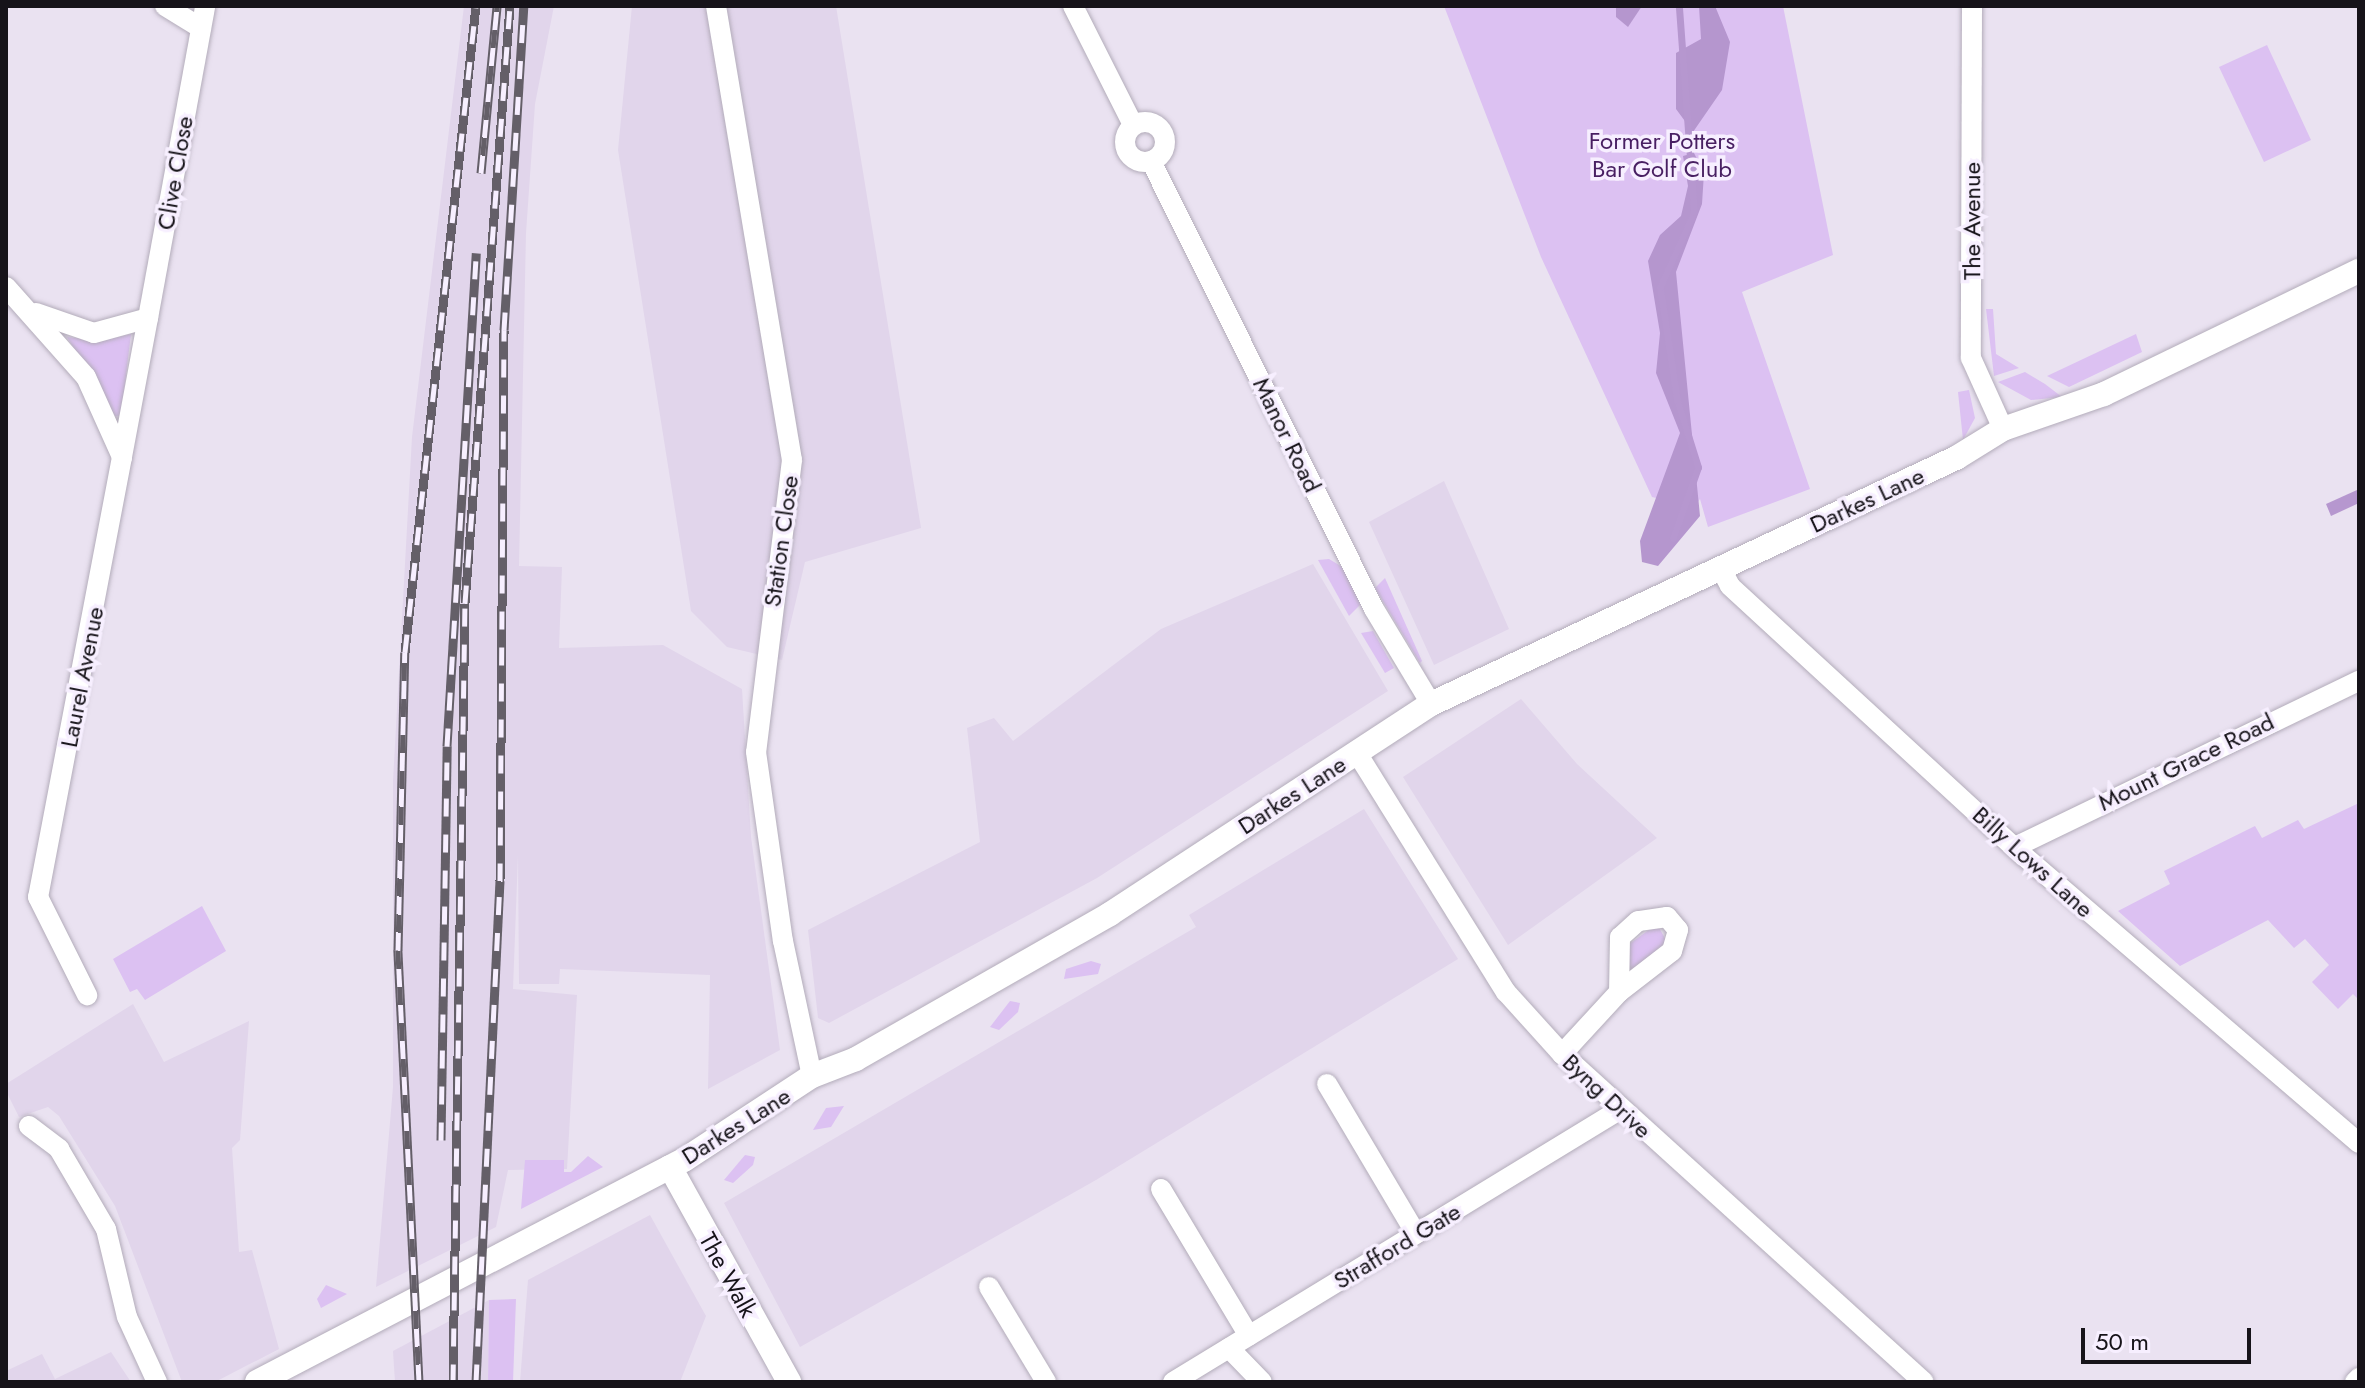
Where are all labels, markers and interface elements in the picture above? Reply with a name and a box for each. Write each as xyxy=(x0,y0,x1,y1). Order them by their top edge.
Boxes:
street label: Clive Close xyxy=(151,114,199,232)
park label: Former Potters Bar Golf Club xyxy=(1589,127,1735,183)
street label: The Avenue xyxy=(1958,162,1986,280)
street label: Manor Road xyxy=(1247,373,1327,497)
street label: Darkes Lane xyxy=(1805,461,1929,539)
street label: Station Close xyxy=(758,473,804,609)
street label: Laurel Avenue xyxy=(54,604,110,750)
street label: Mount Grace Road xyxy=(2093,707,2279,817)
street label: Darkes Lane xyxy=(1233,749,1351,841)
street label: Billy Lows Lane xyxy=(1967,800,2099,924)
street label: Byng Drive xyxy=(1557,1048,1657,1144)
street label: Darkes Lane xyxy=(676,1081,796,1171)
street label: Strafford Gate xyxy=(1328,1197,1466,1295)
street label: The Walk xyxy=(693,1228,763,1322)
scale bar xyxy=(2085,1312,2255,1362)
text: 50 m xyxy=(2095,1324,2149,1359)

